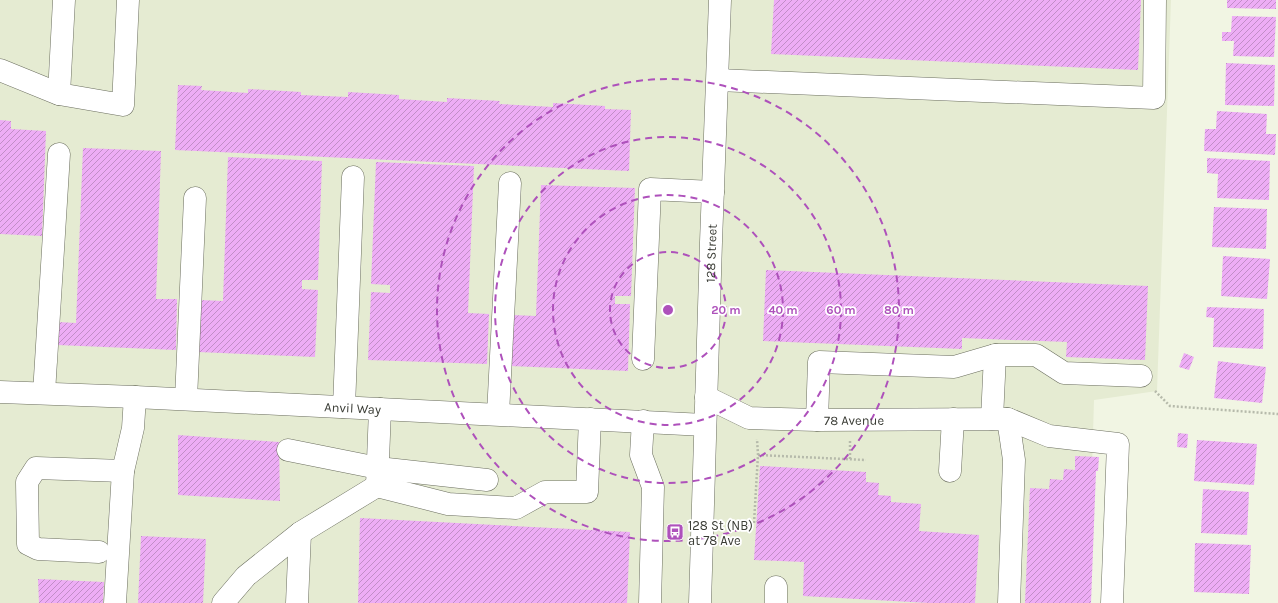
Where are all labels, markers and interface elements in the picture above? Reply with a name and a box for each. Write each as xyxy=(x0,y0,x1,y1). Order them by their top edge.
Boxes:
street label: 128 Street xyxy=(702,223,719,283)
centre of rings xyxy=(661,303,675,317)
text: 20 m xyxy=(711,303,741,317)
text: 40 m xyxy=(768,303,798,317)
text: 60 m xyxy=(826,303,856,317)
text: 80 m xyxy=(884,303,914,317)
street label: Anvil Way xyxy=(324,399,381,417)
street label: 78 Avenue xyxy=(824,412,884,427)
place label: 128 St (NB) at 78 Ave xyxy=(688,518,753,548)
bus stop icon: 128 St (NB) at 78 Ave xyxy=(665,522,685,542)

